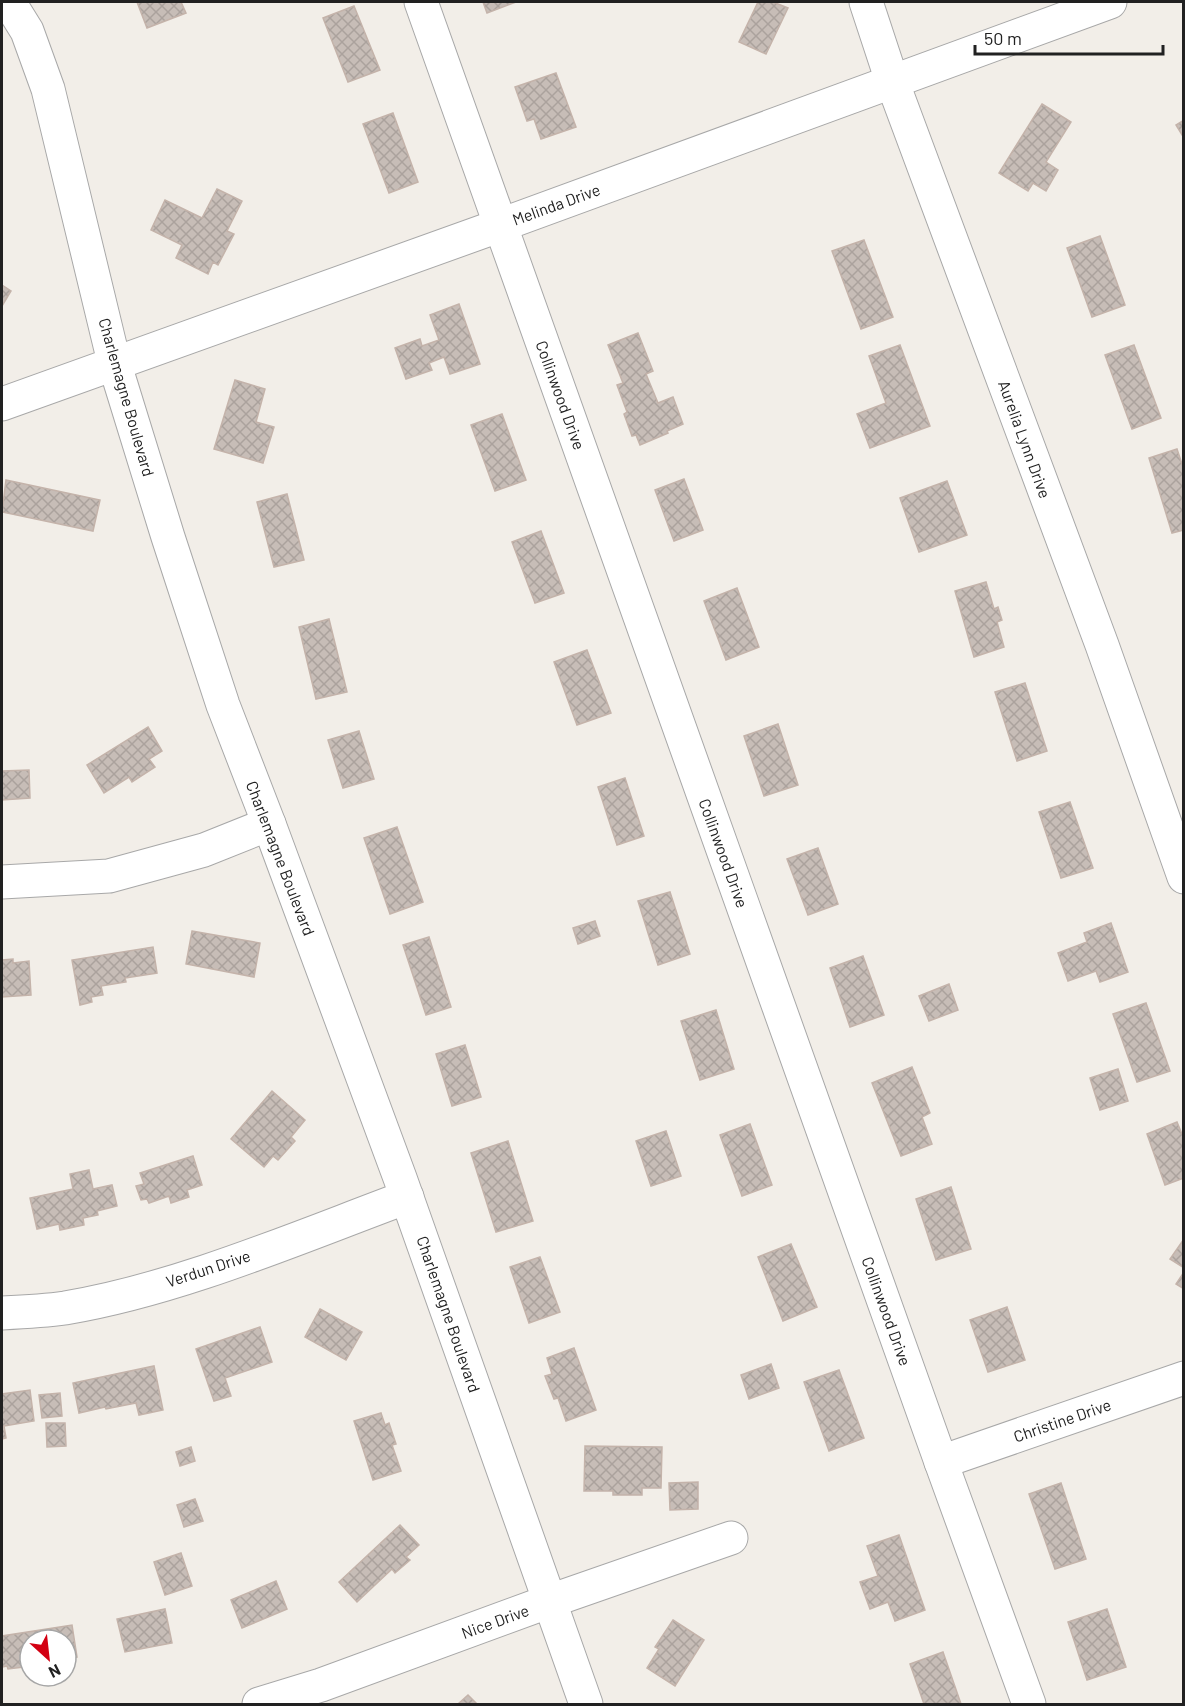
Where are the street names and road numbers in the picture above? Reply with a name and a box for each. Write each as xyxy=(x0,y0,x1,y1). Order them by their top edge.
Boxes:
street label: Melinda Drive xyxy=(510,179,602,229)
street label: Charlemagne Boulevard xyxy=(95,315,159,479)
street label: Collinwood Drive xyxy=(532,338,590,452)
street label: Aurelia Lynn Drive xyxy=(995,377,1055,501)
street label: Charlemagne Boulevard xyxy=(243,778,319,938)
street label: Collinwood Drive xyxy=(695,796,753,910)
street label: Charlemagne Boulevard xyxy=(413,1233,485,1395)
street label: Verdun Drive xyxy=(163,1245,253,1291)
street label: Collinwood Drive xyxy=(858,1254,916,1368)
street label: Christine Drive xyxy=(1011,1394,1113,1446)
street label: Nice Drive xyxy=(459,1600,531,1642)

